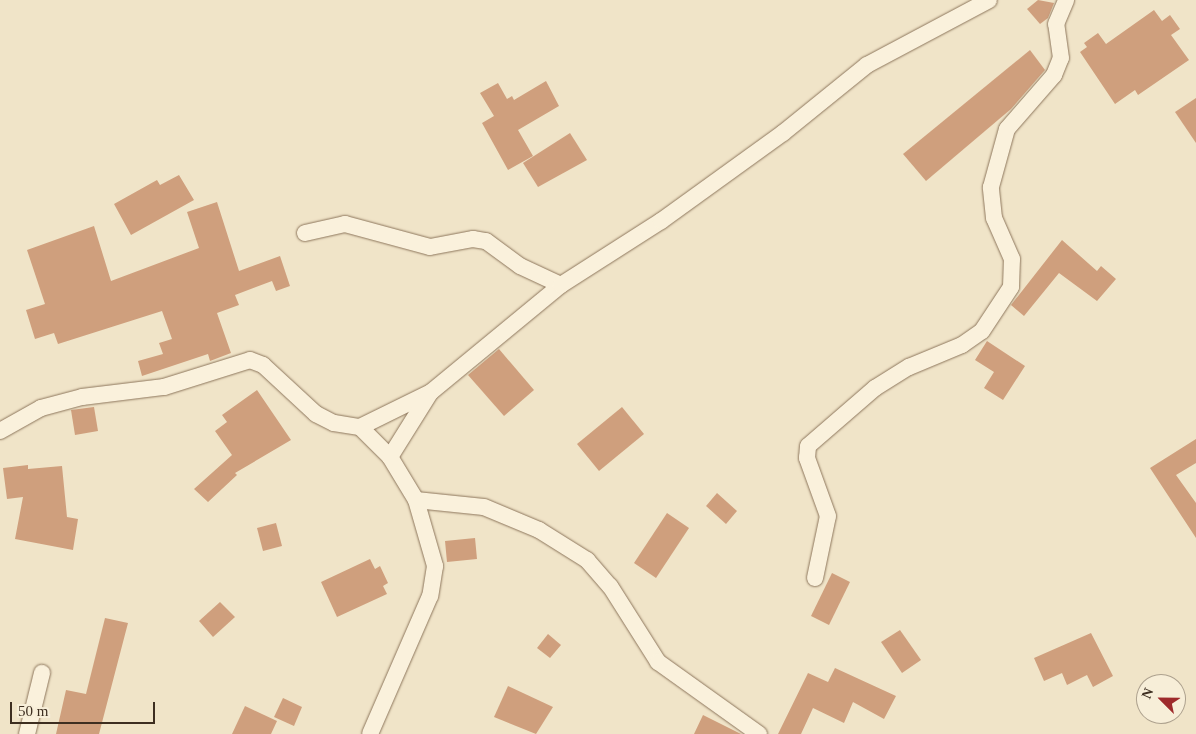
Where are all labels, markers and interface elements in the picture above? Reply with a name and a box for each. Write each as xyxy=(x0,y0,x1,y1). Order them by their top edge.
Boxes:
north arrow xyxy=(1136,674,1186,724)
text: N xyxy=(1139,686,1157,701)
scale bar xyxy=(12,692,158,724)
text: 50 m xyxy=(18,703,48,719)

